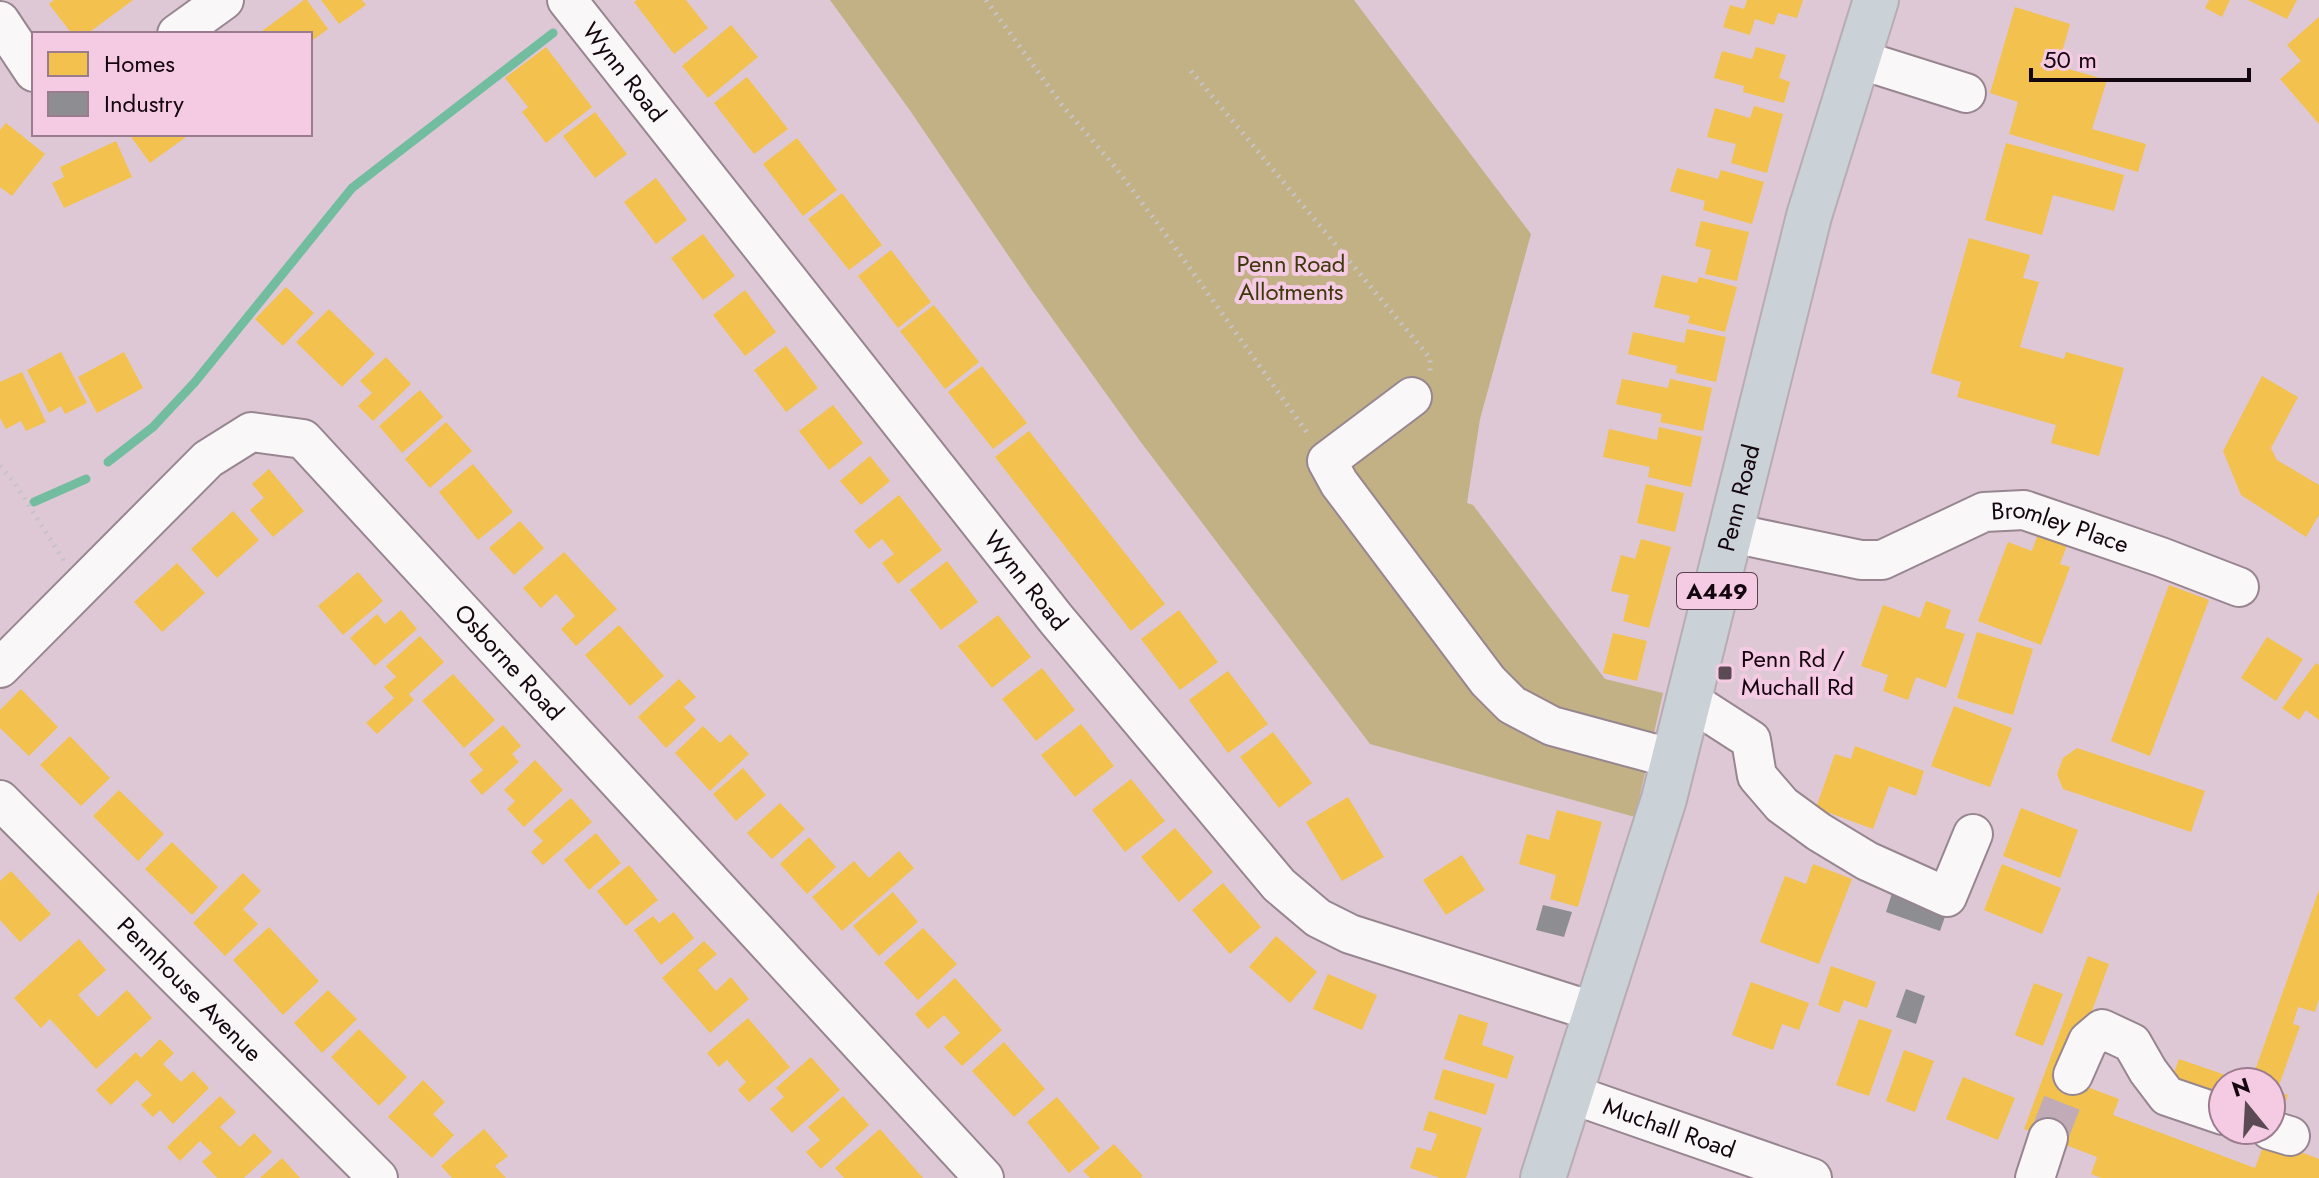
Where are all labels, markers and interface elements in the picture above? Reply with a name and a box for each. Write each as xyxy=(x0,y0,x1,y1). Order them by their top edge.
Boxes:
street label: Wynn Road xyxy=(574,15,675,129)
legend xyxy=(32,32,312,136)
scale bar xyxy=(2031,32,2249,82)
text: 50 m xyxy=(2043,42,2097,77)
text: Homes xyxy=(104,46,175,81)
text: Industry xyxy=(104,86,184,121)
park label: Penn Road Allotments xyxy=(1237,246,1345,309)
street label: Penn Road xyxy=(1708,441,1769,555)
street label: Bromley Place xyxy=(1990,492,2134,562)
street label: Wynn Road xyxy=(976,523,1076,638)
road number: A449 xyxy=(1677,573,1757,609)
street label: Osborne Road xyxy=(446,596,572,728)
place label: Penn Rd / Muchall Rd xyxy=(1741,641,1854,704)
marker: Penn Rd / Muchall Rd xyxy=(1716,664,1734,682)
street label: Pennhouse Avenue xyxy=(109,909,270,1070)
north arrow xyxy=(2207,1066,2287,1146)
text: N xyxy=(2228,1069,2254,1105)
street label: Muchall Road xyxy=(1599,1089,1740,1167)

